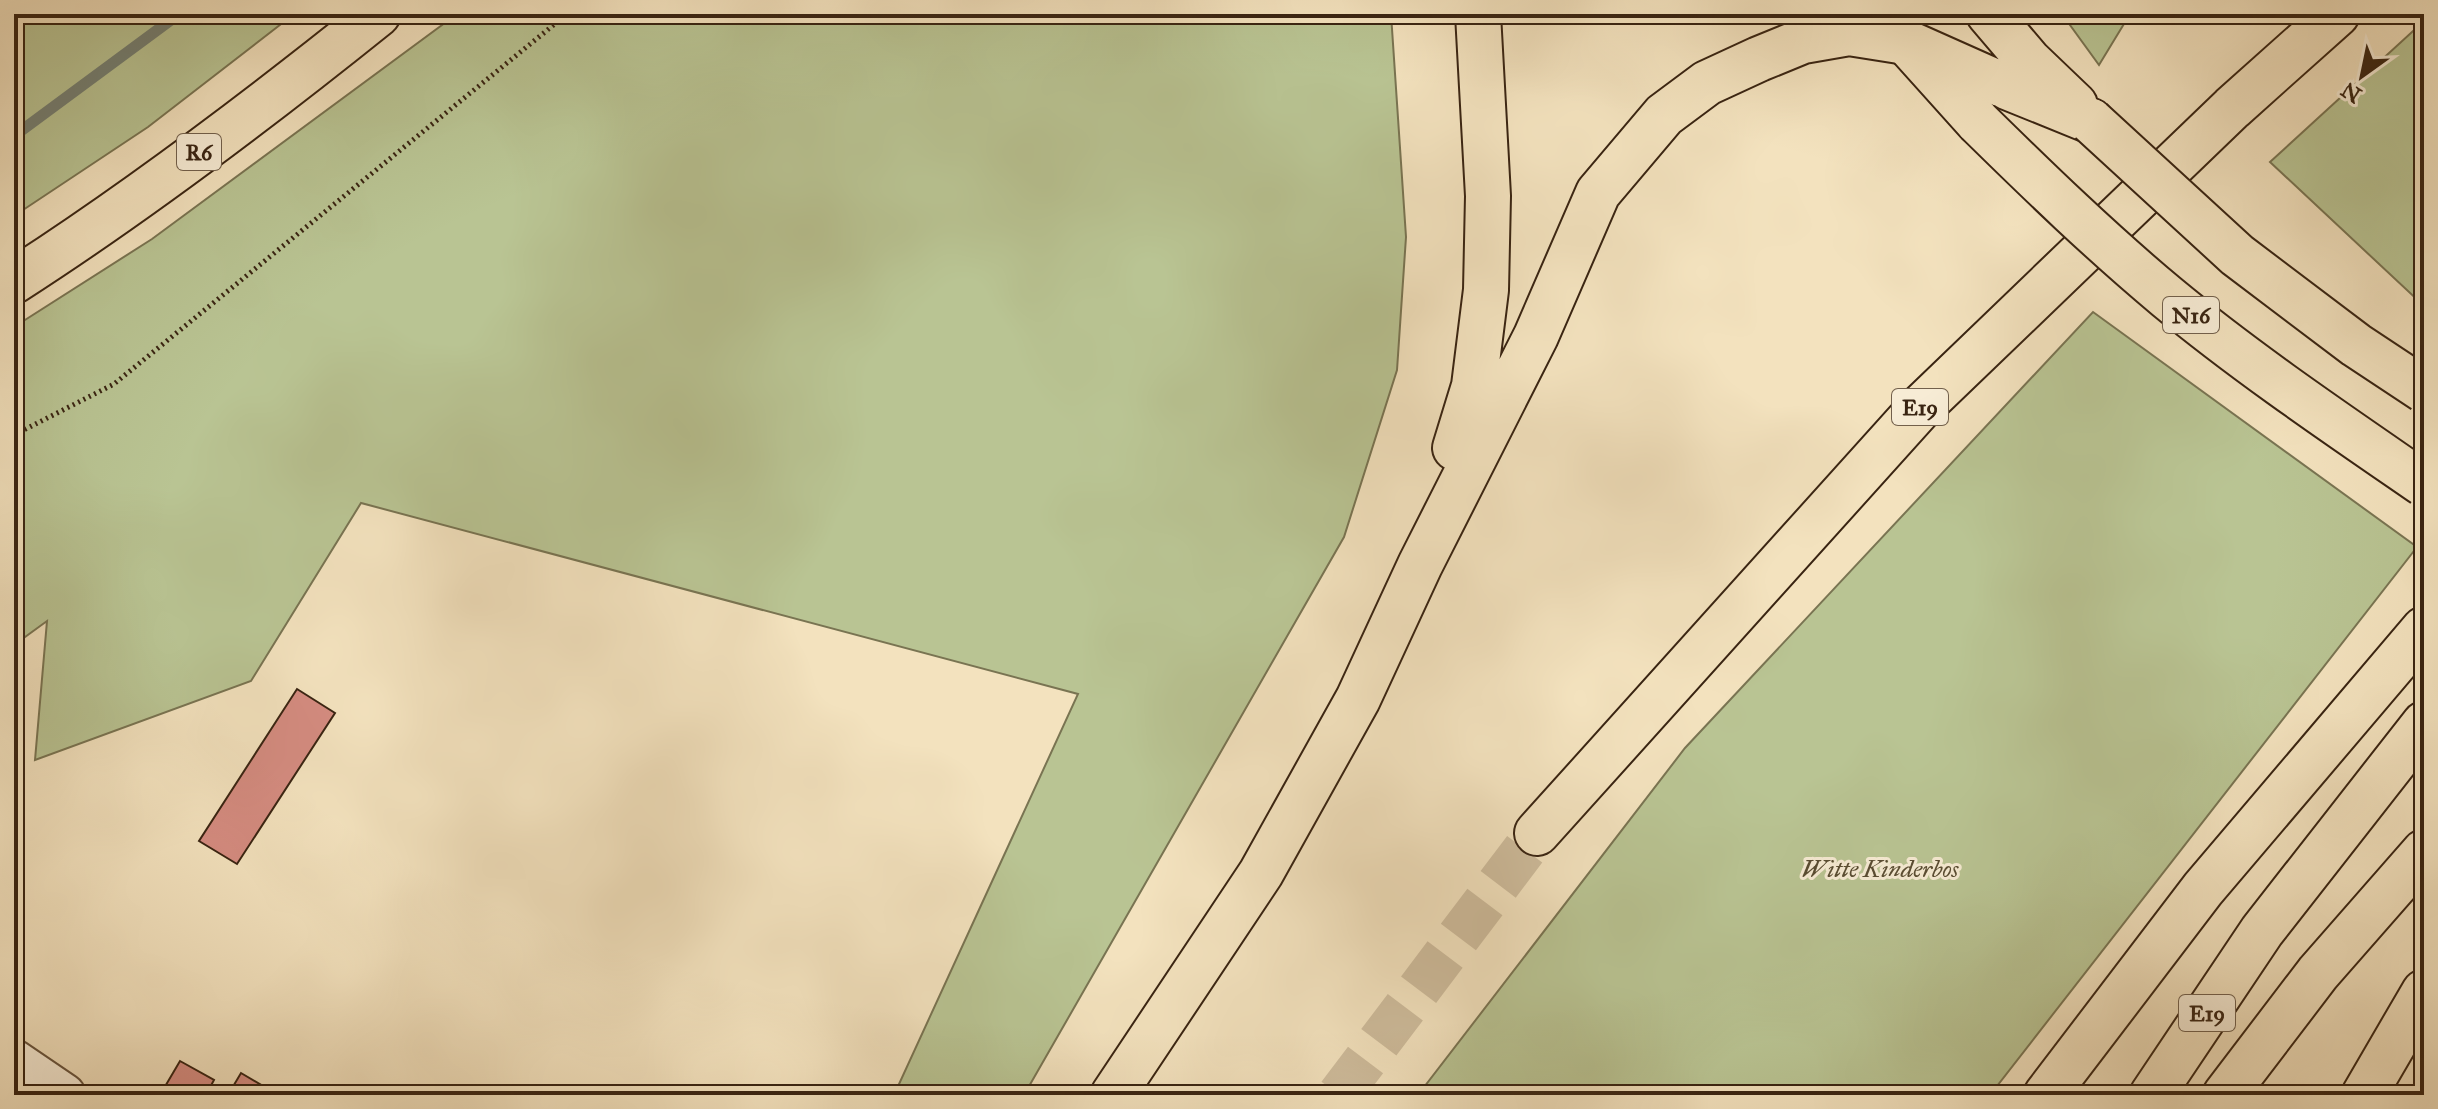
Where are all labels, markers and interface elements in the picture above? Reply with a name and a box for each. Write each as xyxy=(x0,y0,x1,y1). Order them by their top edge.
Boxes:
north arrow xyxy=(2322,36,2402,116)
text: N xyxy=(2336,76,2367,109)
road number: R6 xyxy=(177,134,221,170)
road number: N16 xyxy=(2163,297,2219,333)
road number: E19 xyxy=(1892,389,1948,425)
park label: Witte Kinderbos xyxy=(1801,854,1960,884)
road number: E19 xyxy=(2179,995,2235,1031)

